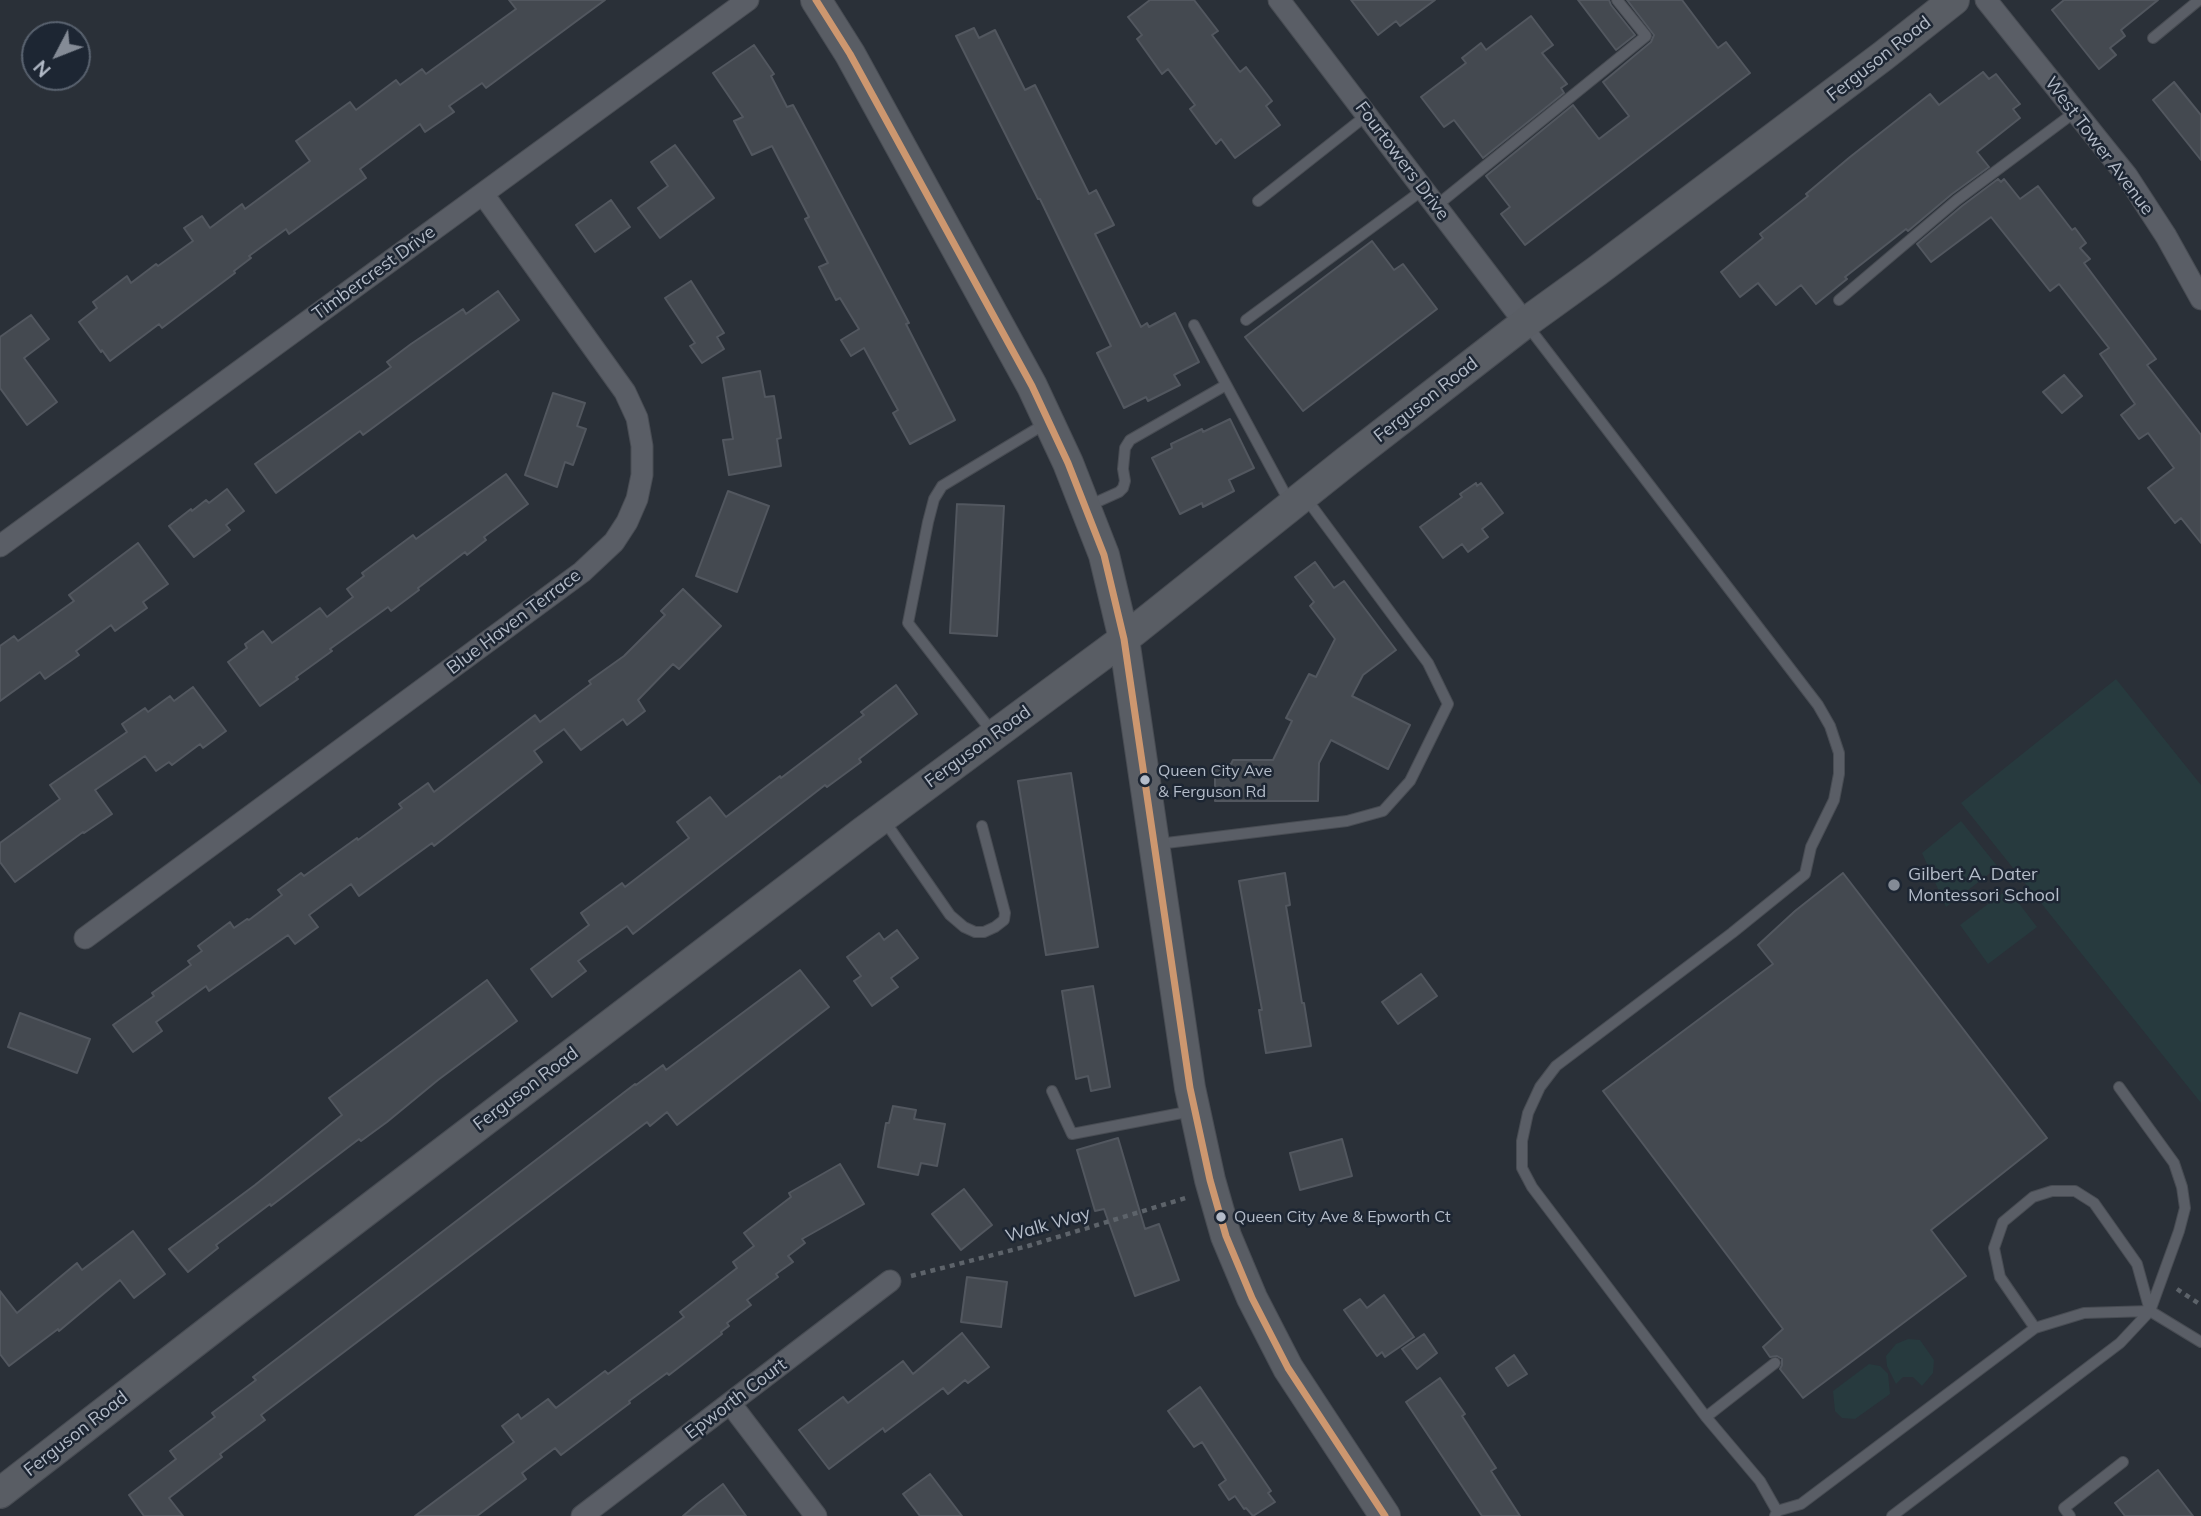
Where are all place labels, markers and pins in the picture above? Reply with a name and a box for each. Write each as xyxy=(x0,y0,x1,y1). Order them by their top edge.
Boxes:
place label: Queen City Ave & Ferguson Rd xyxy=(1158,761,1272,799)
marker: Queen City Ave & Ferguson Rd xyxy=(1138,773,1152,787)
place label: Gilbert A. Dater Montessori School xyxy=(1908,864,2059,906)
marker: Gilbert A. Dater Montessori School xyxy=(1886,877,1902,893)
place label: Queen City Ave & Epworth Ct xyxy=(1234,1207,1451,1227)
marker: Queen City Ave & Epworth Ct xyxy=(1214,1210,1228,1224)

